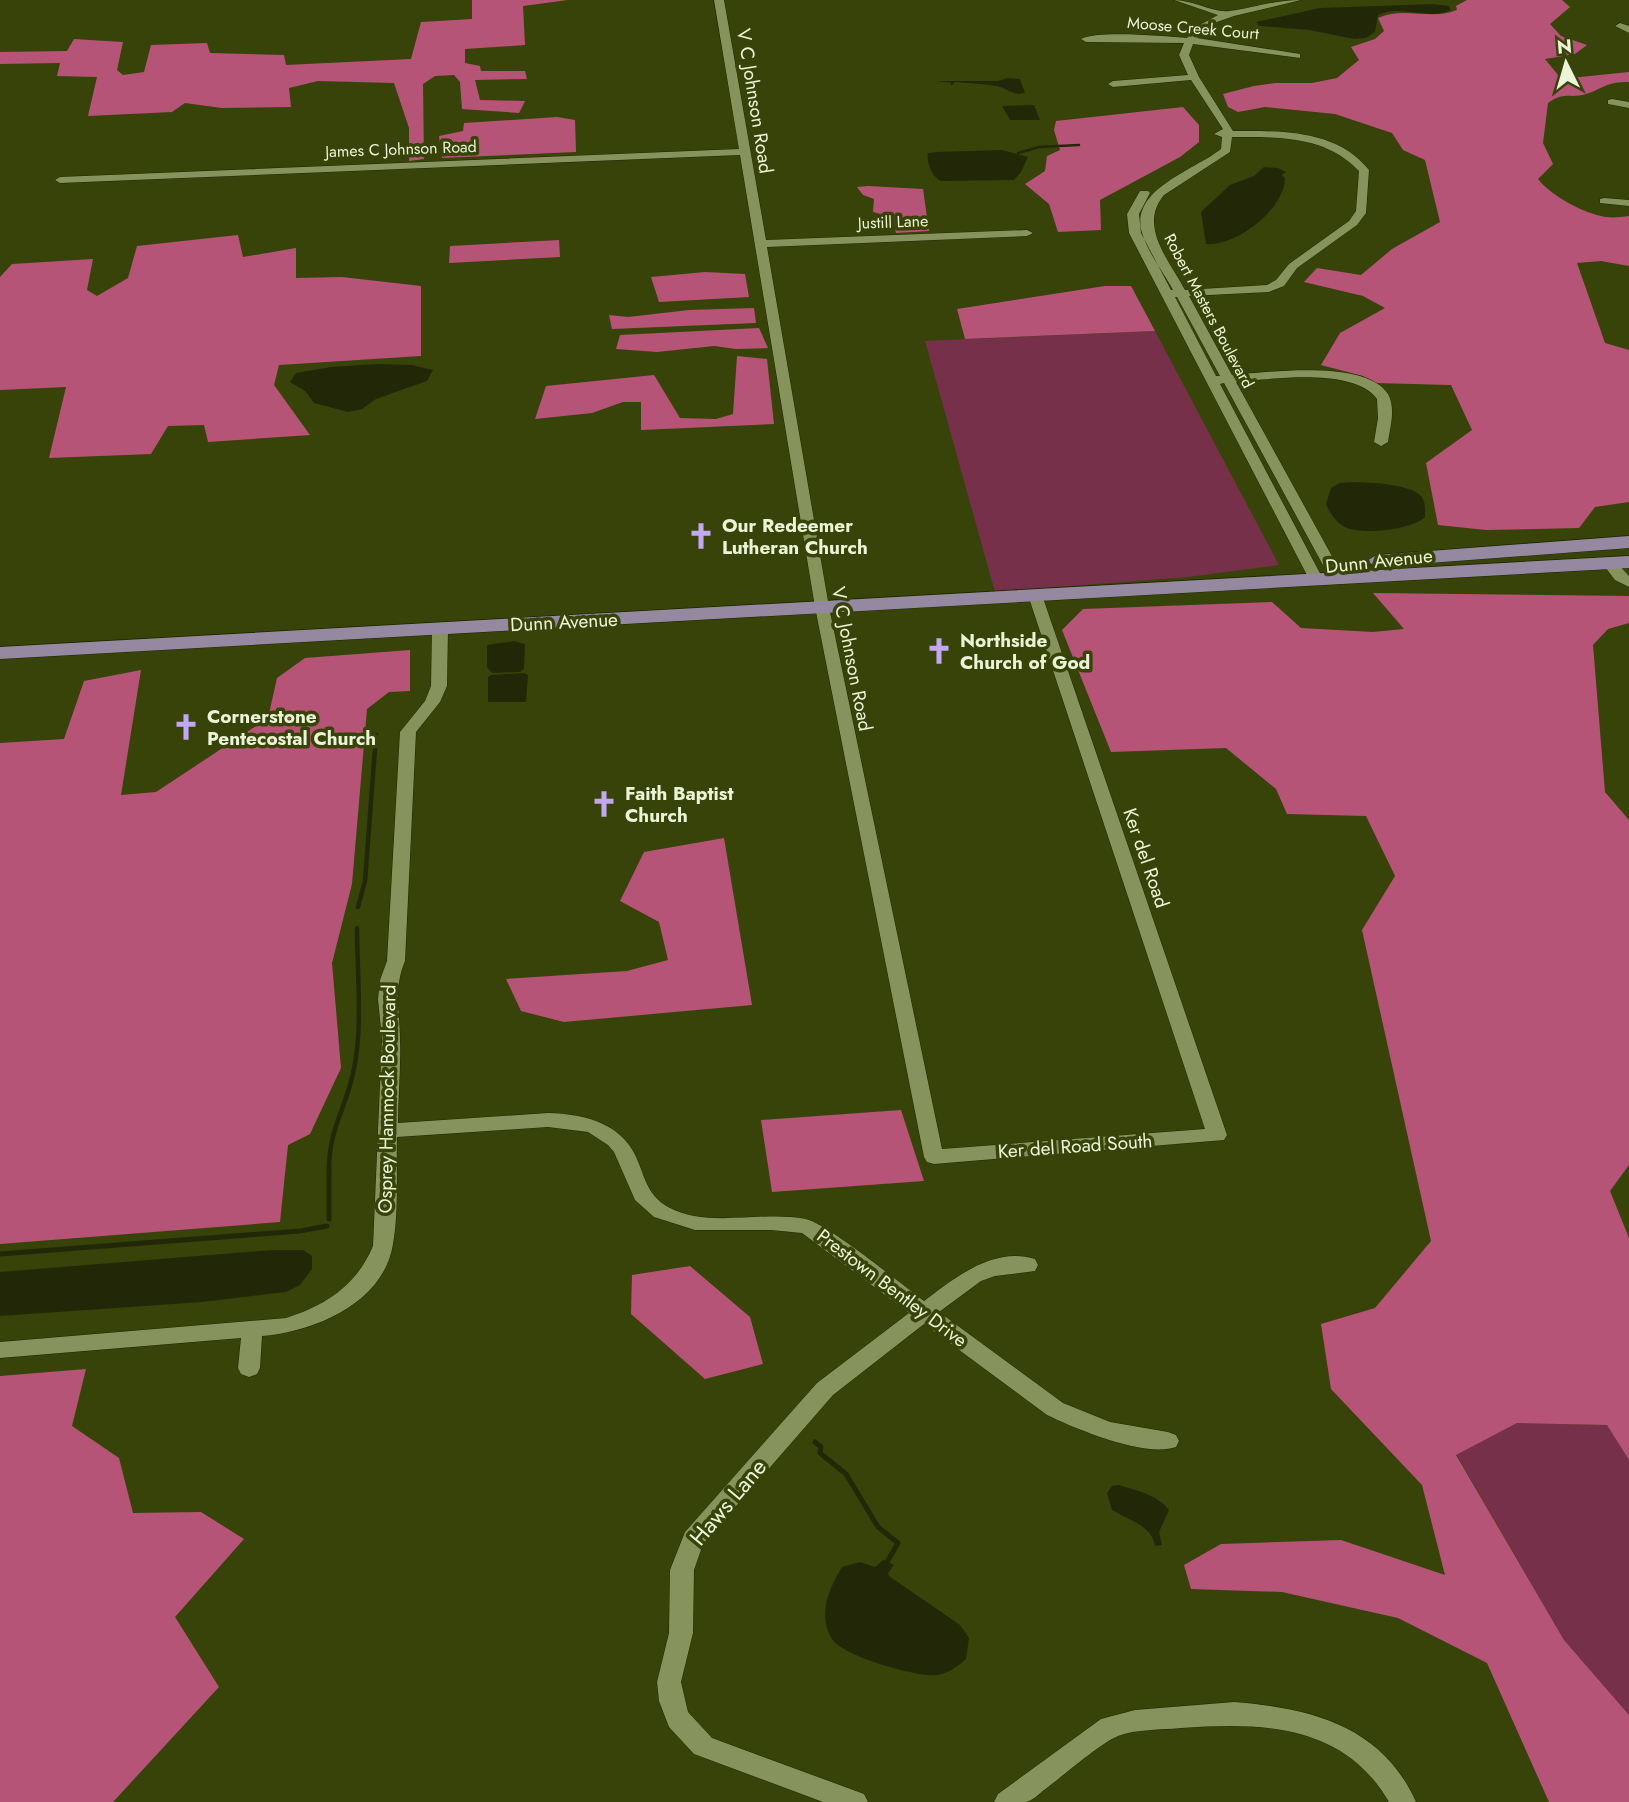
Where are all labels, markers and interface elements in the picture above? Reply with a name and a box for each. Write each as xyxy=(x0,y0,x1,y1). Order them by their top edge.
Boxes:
street label: Moose Creek Court xyxy=(1126,11,1260,45)
street label: V C Johnson Road xyxy=(730,27,780,175)
north arrow xyxy=(1531,28,1601,98)
text: N xyxy=(1556,32,1573,61)
street label: James C Johnson Road xyxy=(323,135,477,163)
street label: Justill Lane xyxy=(855,209,929,235)
street label: Robert Masters Boulevard xyxy=(1158,230,1260,392)
place label: Our Redeemer Lutheran Church xyxy=(722,512,868,561)
church icon: Our Redeemer Lutheran Church xyxy=(686,521,716,551)
street label: Dunn Avenue xyxy=(1324,542,1434,580)
street label: V C Johnson Road xyxy=(825,585,879,733)
street label: Dunn Avenue xyxy=(510,606,619,638)
place label: Northside Church of God xyxy=(960,627,1090,676)
church icon: Northside Church of God xyxy=(924,636,954,666)
place label: Cornerstone Pentecostal Church xyxy=(207,703,376,752)
church icon: Cornerstone Pentecostal Church xyxy=(171,712,201,742)
place label: Faith Baptist Church xyxy=(625,780,734,829)
church icon: Faith Baptist Church xyxy=(589,789,619,819)
street label: Ker del Road xyxy=(1116,805,1176,911)
street label: Osprey Hammock Boulevard xyxy=(372,984,402,1214)
street label: Ker del Road South xyxy=(997,1127,1153,1165)
street label: Prestown Bentley Drive xyxy=(811,1222,973,1354)
street label: Haws Lane xyxy=(681,1451,775,1553)

